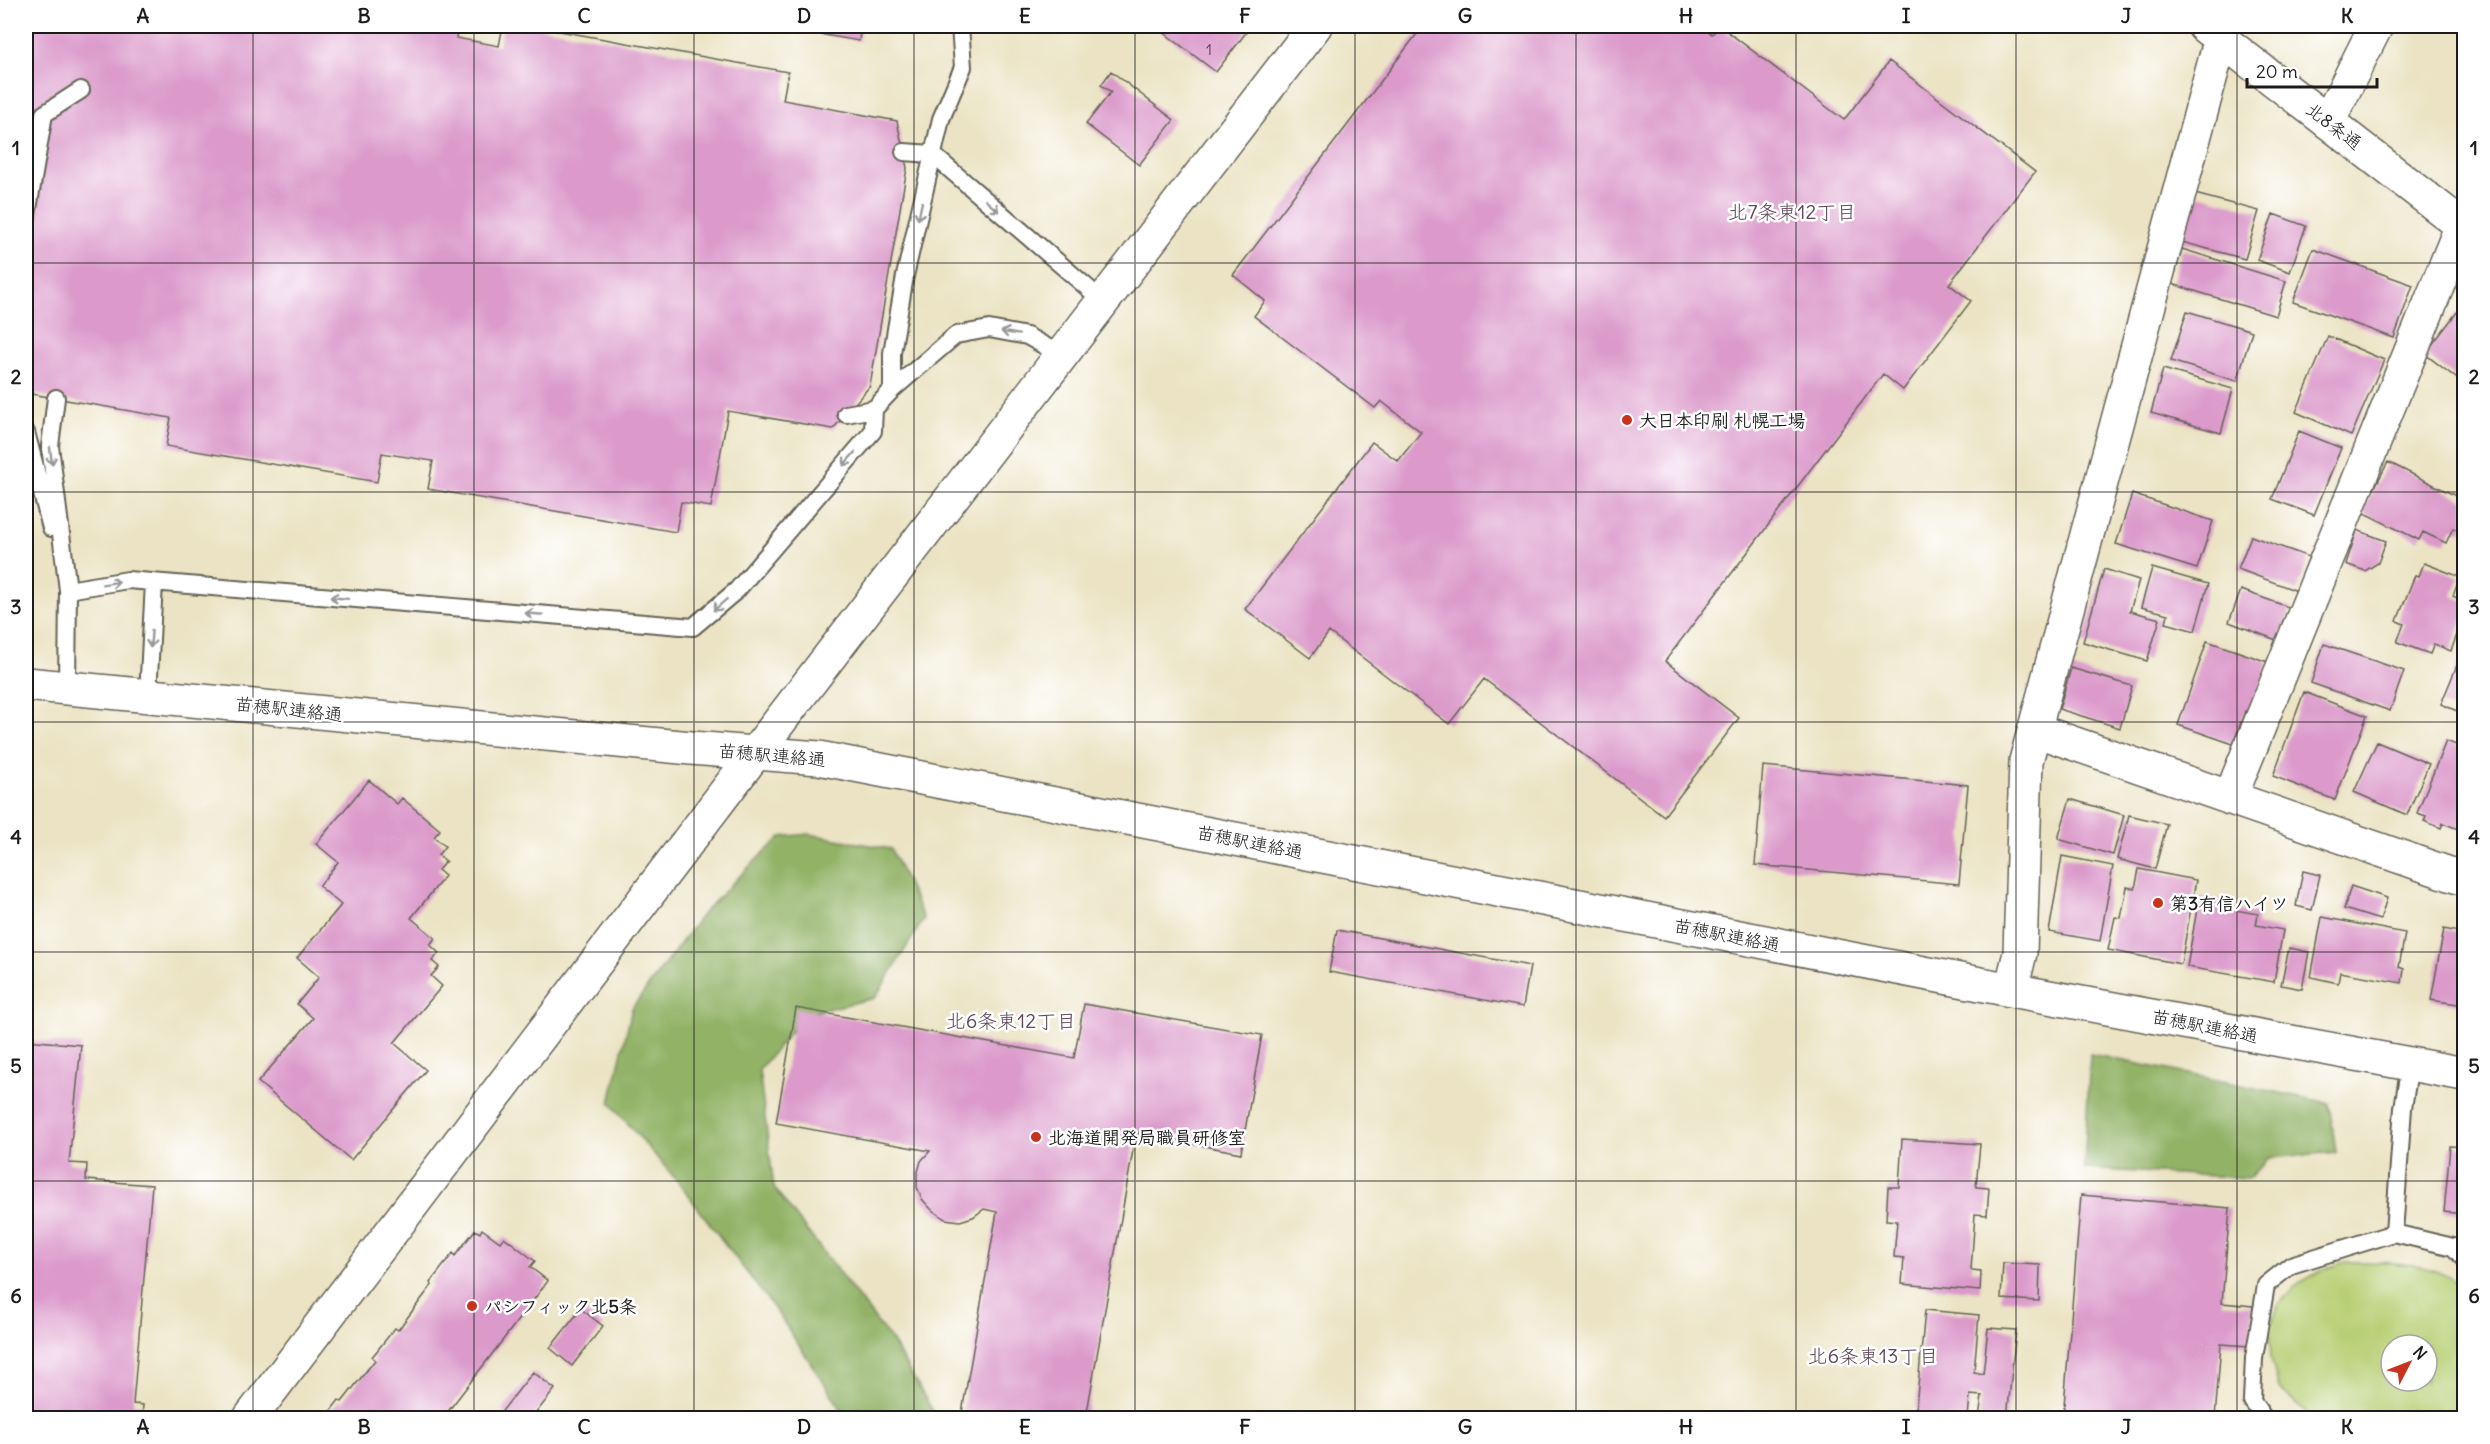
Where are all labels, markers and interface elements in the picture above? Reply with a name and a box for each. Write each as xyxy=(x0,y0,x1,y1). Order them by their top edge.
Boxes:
text: A xyxy=(137,3,150,28)
text: B xyxy=(357,3,371,28)
text: C xyxy=(577,3,591,28)
text: D xyxy=(797,3,811,28)
text: E xyxy=(1019,3,1031,28)
text: F xyxy=(1239,3,1251,28)
text: G xyxy=(1458,3,1472,28)
text: H xyxy=(1679,3,1693,28)
text: I xyxy=(1902,3,1911,28)
text: J xyxy=(2121,3,2132,28)
text: K xyxy=(2341,3,2354,28)
house number: 1 xyxy=(1206,40,1212,59)
scale bar xyxy=(2247,51,2378,89)
text: 20 m xyxy=(2256,60,2298,83)
street label: 北8条通 xyxy=(2301,97,2367,155)
text: 1 xyxy=(12,135,20,160)
text: 1 xyxy=(2470,135,2478,160)
one-way arrow xyxy=(985,199,1000,213)
district label: 北7条東12丁目 xyxy=(1728,199,1856,224)
one-way arrow xyxy=(913,202,925,221)
one-way arrow xyxy=(1001,327,1020,338)
text: 2 xyxy=(11,364,22,389)
text: 2 xyxy=(2469,364,2480,389)
place label: 大日本印刷 札幌工場 xyxy=(1639,409,1805,432)
marker: 大日本印刷 札幌工場 xyxy=(1620,413,1634,427)
one-way arrow xyxy=(46,445,57,465)
one-way arrow xyxy=(842,451,856,466)
one-way arrow xyxy=(101,577,120,588)
one-way arrow xyxy=(330,592,350,603)
text: 3 xyxy=(10,594,22,619)
text: 3 xyxy=(2468,594,2480,619)
one-way arrow xyxy=(713,598,728,612)
one-way arrow xyxy=(524,608,544,619)
one-way arrow xyxy=(145,628,156,648)
street label: 苗穂駅連絡通 xyxy=(234,692,344,726)
street label: 苗穂駅連絡通 xyxy=(717,739,827,771)
street label: 苗穂駅連絡通 xyxy=(1195,820,1305,864)
text: 4 xyxy=(10,824,22,849)
text: 4 xyxy=(2468,824,2480,849)
place label: 第3有信ハイツ xyxy=(2170,892,2288,915)
marker: 第3有信ハイツ xyxy=(2151,896,2165,910)
street label: 苗穂駅連絡通 xyxy=(1672,913,1782,957)
street label: 苗穂駅連絡通 xyxy=(2150,1004,2260,1048)
district label: 北6条東12丁目 xyxy=(946,1008,1076,1033)
text: 5 xyxy=(10,1053,22,1078)
text: 5 xyxy=(2468,1053,2480,1078)
place label: 北海道開発局職員研修室 xyxy=(1048,1126,1246,1149)
marker: 北海道開発局職員研修室 xyxy=(1029,1130,1043,1144)
text: 6 xyxy=(10,1283,22,1308)
text: 6 xyxy=(2468,1283,2480,1308)
place label: パシフィック北5条 xyxy=(484,1295,637,1318)
marker: パシフィック北5条 xyxy=(465,1299,479,1313)
north arrow xyxy=(2379,1333,2439,1393)
text: N xyxy=(2409,1342,2431,1364)
district label: 北6条東13丁目 xyxy=(1808,1343,1938,1368)
text: A xyxy=(137,1414,150,1439)
text: B xyxy=(357,1414,371,1439)
text: C xyxy=(577,1414,591,1439)
text: D xyxy=(797,1414,811,1439)
text: E xyxy=(1019,1414,1031,1439)
text: F xyxy=(1239,1414,1251,1439)
text: G xyxy=(1458,1414,1472,1439)
text: H xyxy=(1679,1414,1693,1439)
text: I xyxy=(1902,1414,1911,1439)
text: J xyxy=(2121,1414,2132,1439)
text: K xyxy=(2341,1414,2354,1439)

